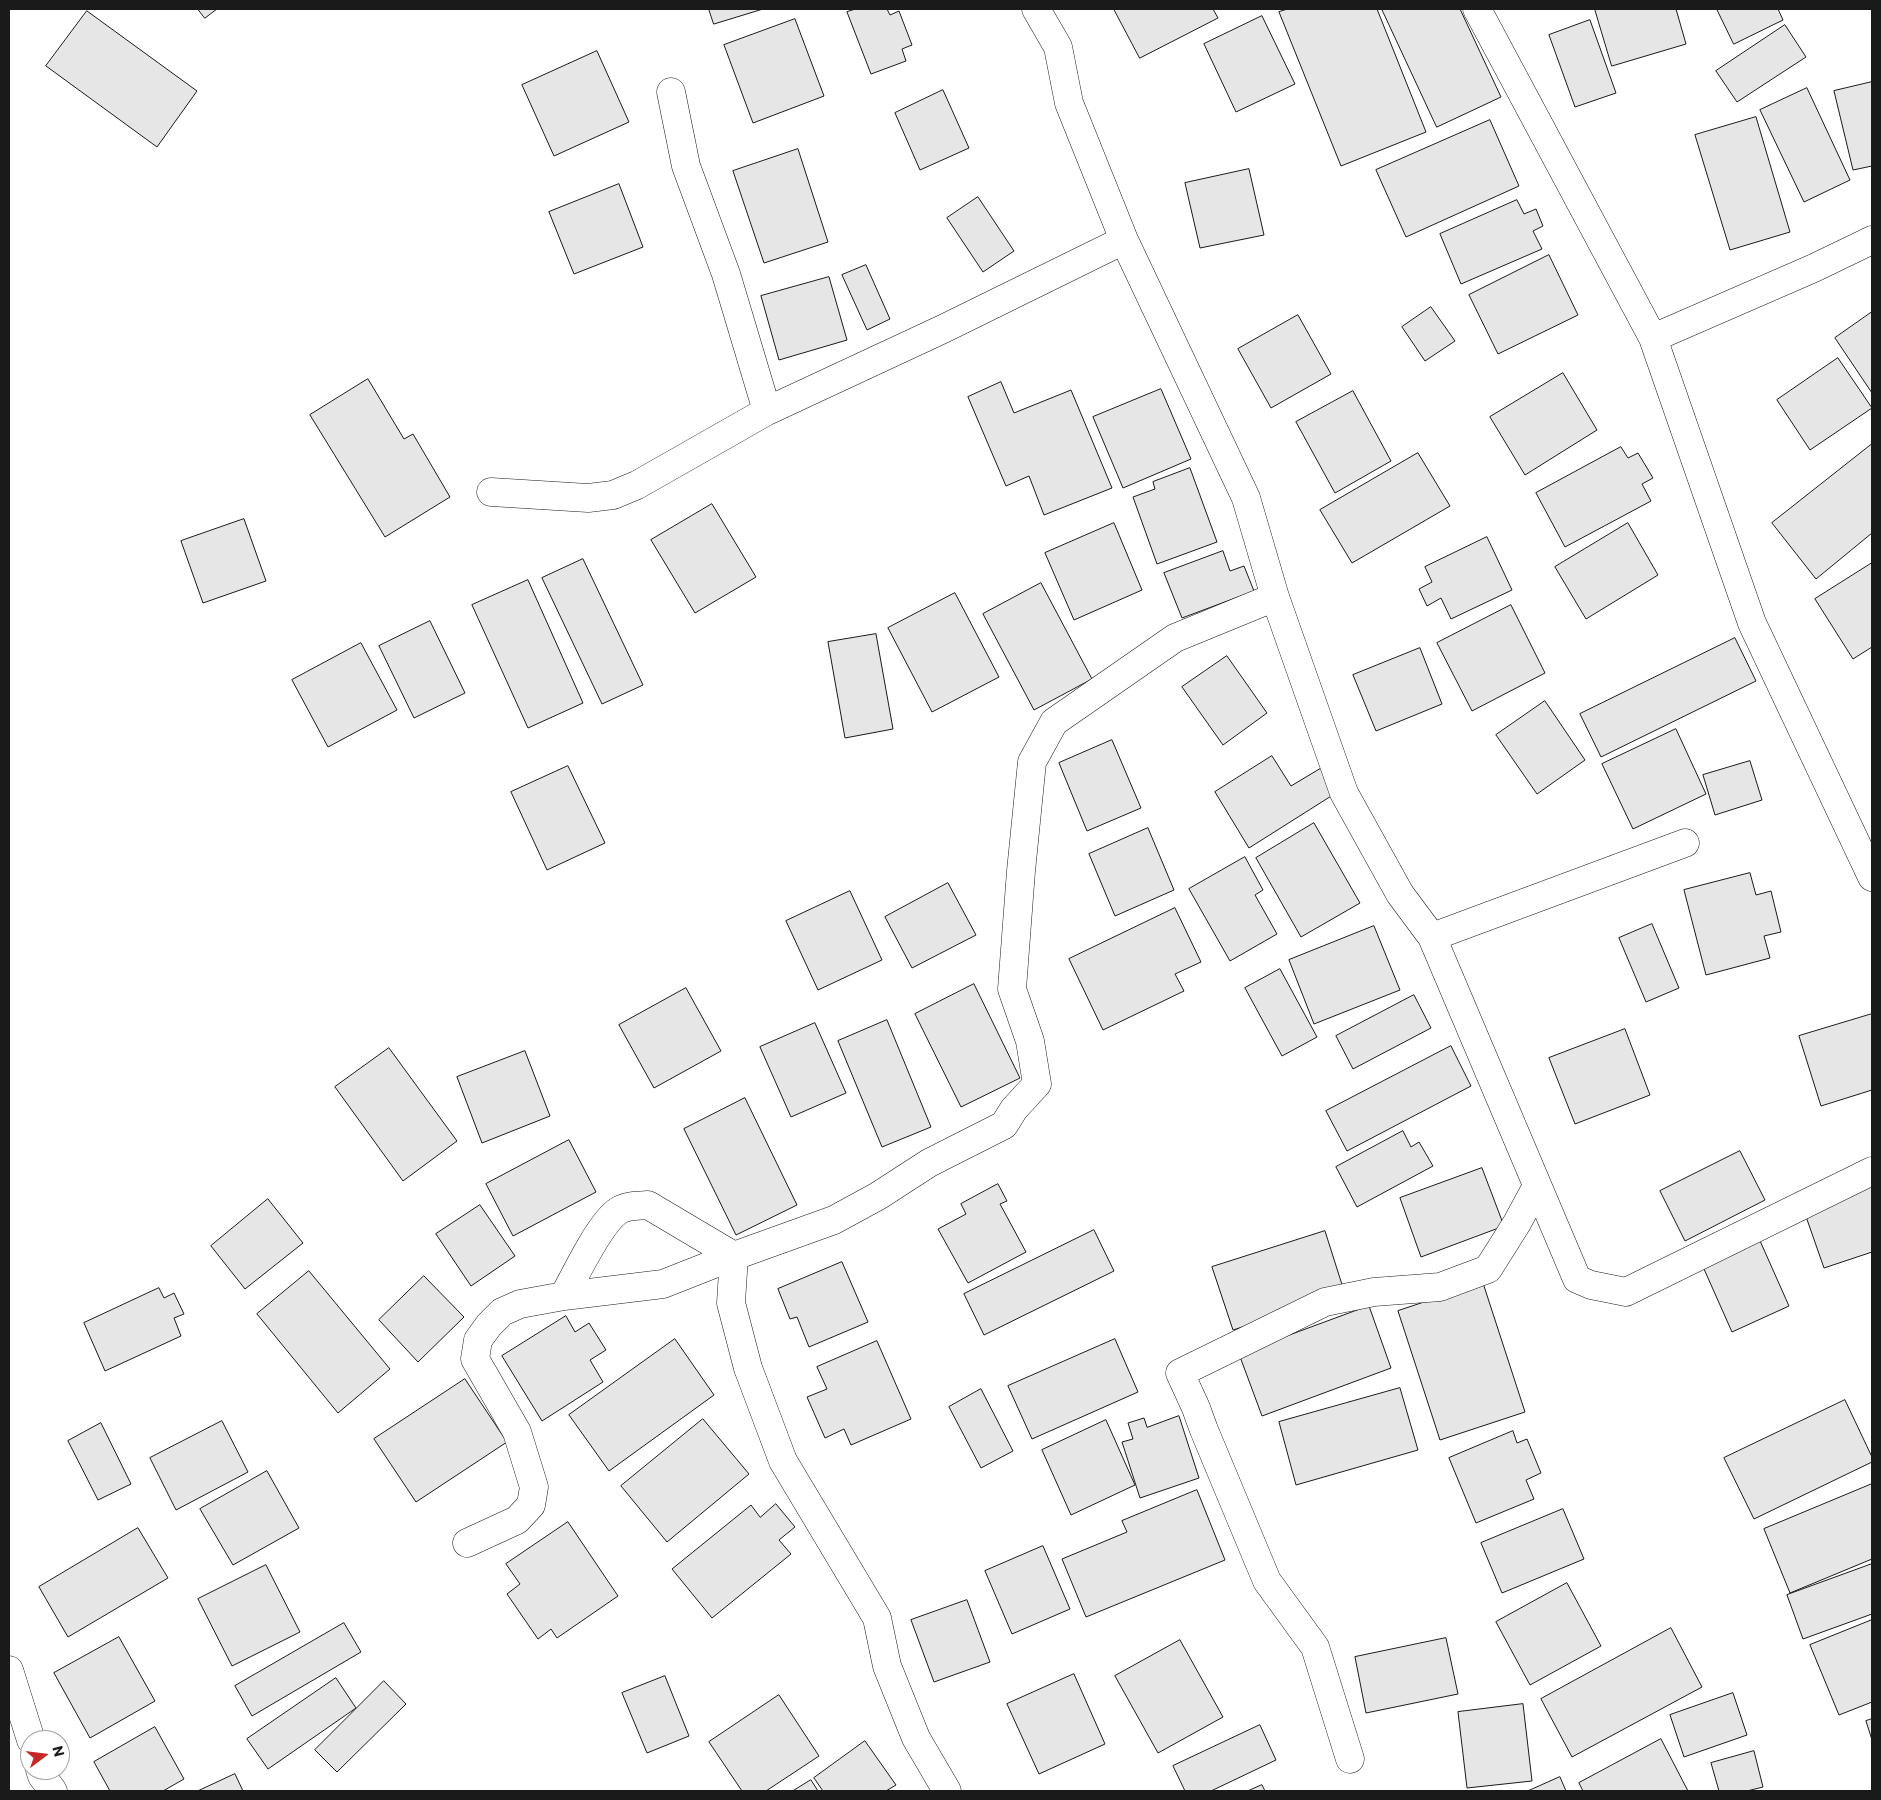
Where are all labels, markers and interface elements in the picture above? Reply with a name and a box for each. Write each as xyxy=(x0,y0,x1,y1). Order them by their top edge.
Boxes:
north arrow xyxy=(20,1730,70,1780)
text: N xyxy=(49,1744,69,1759)

